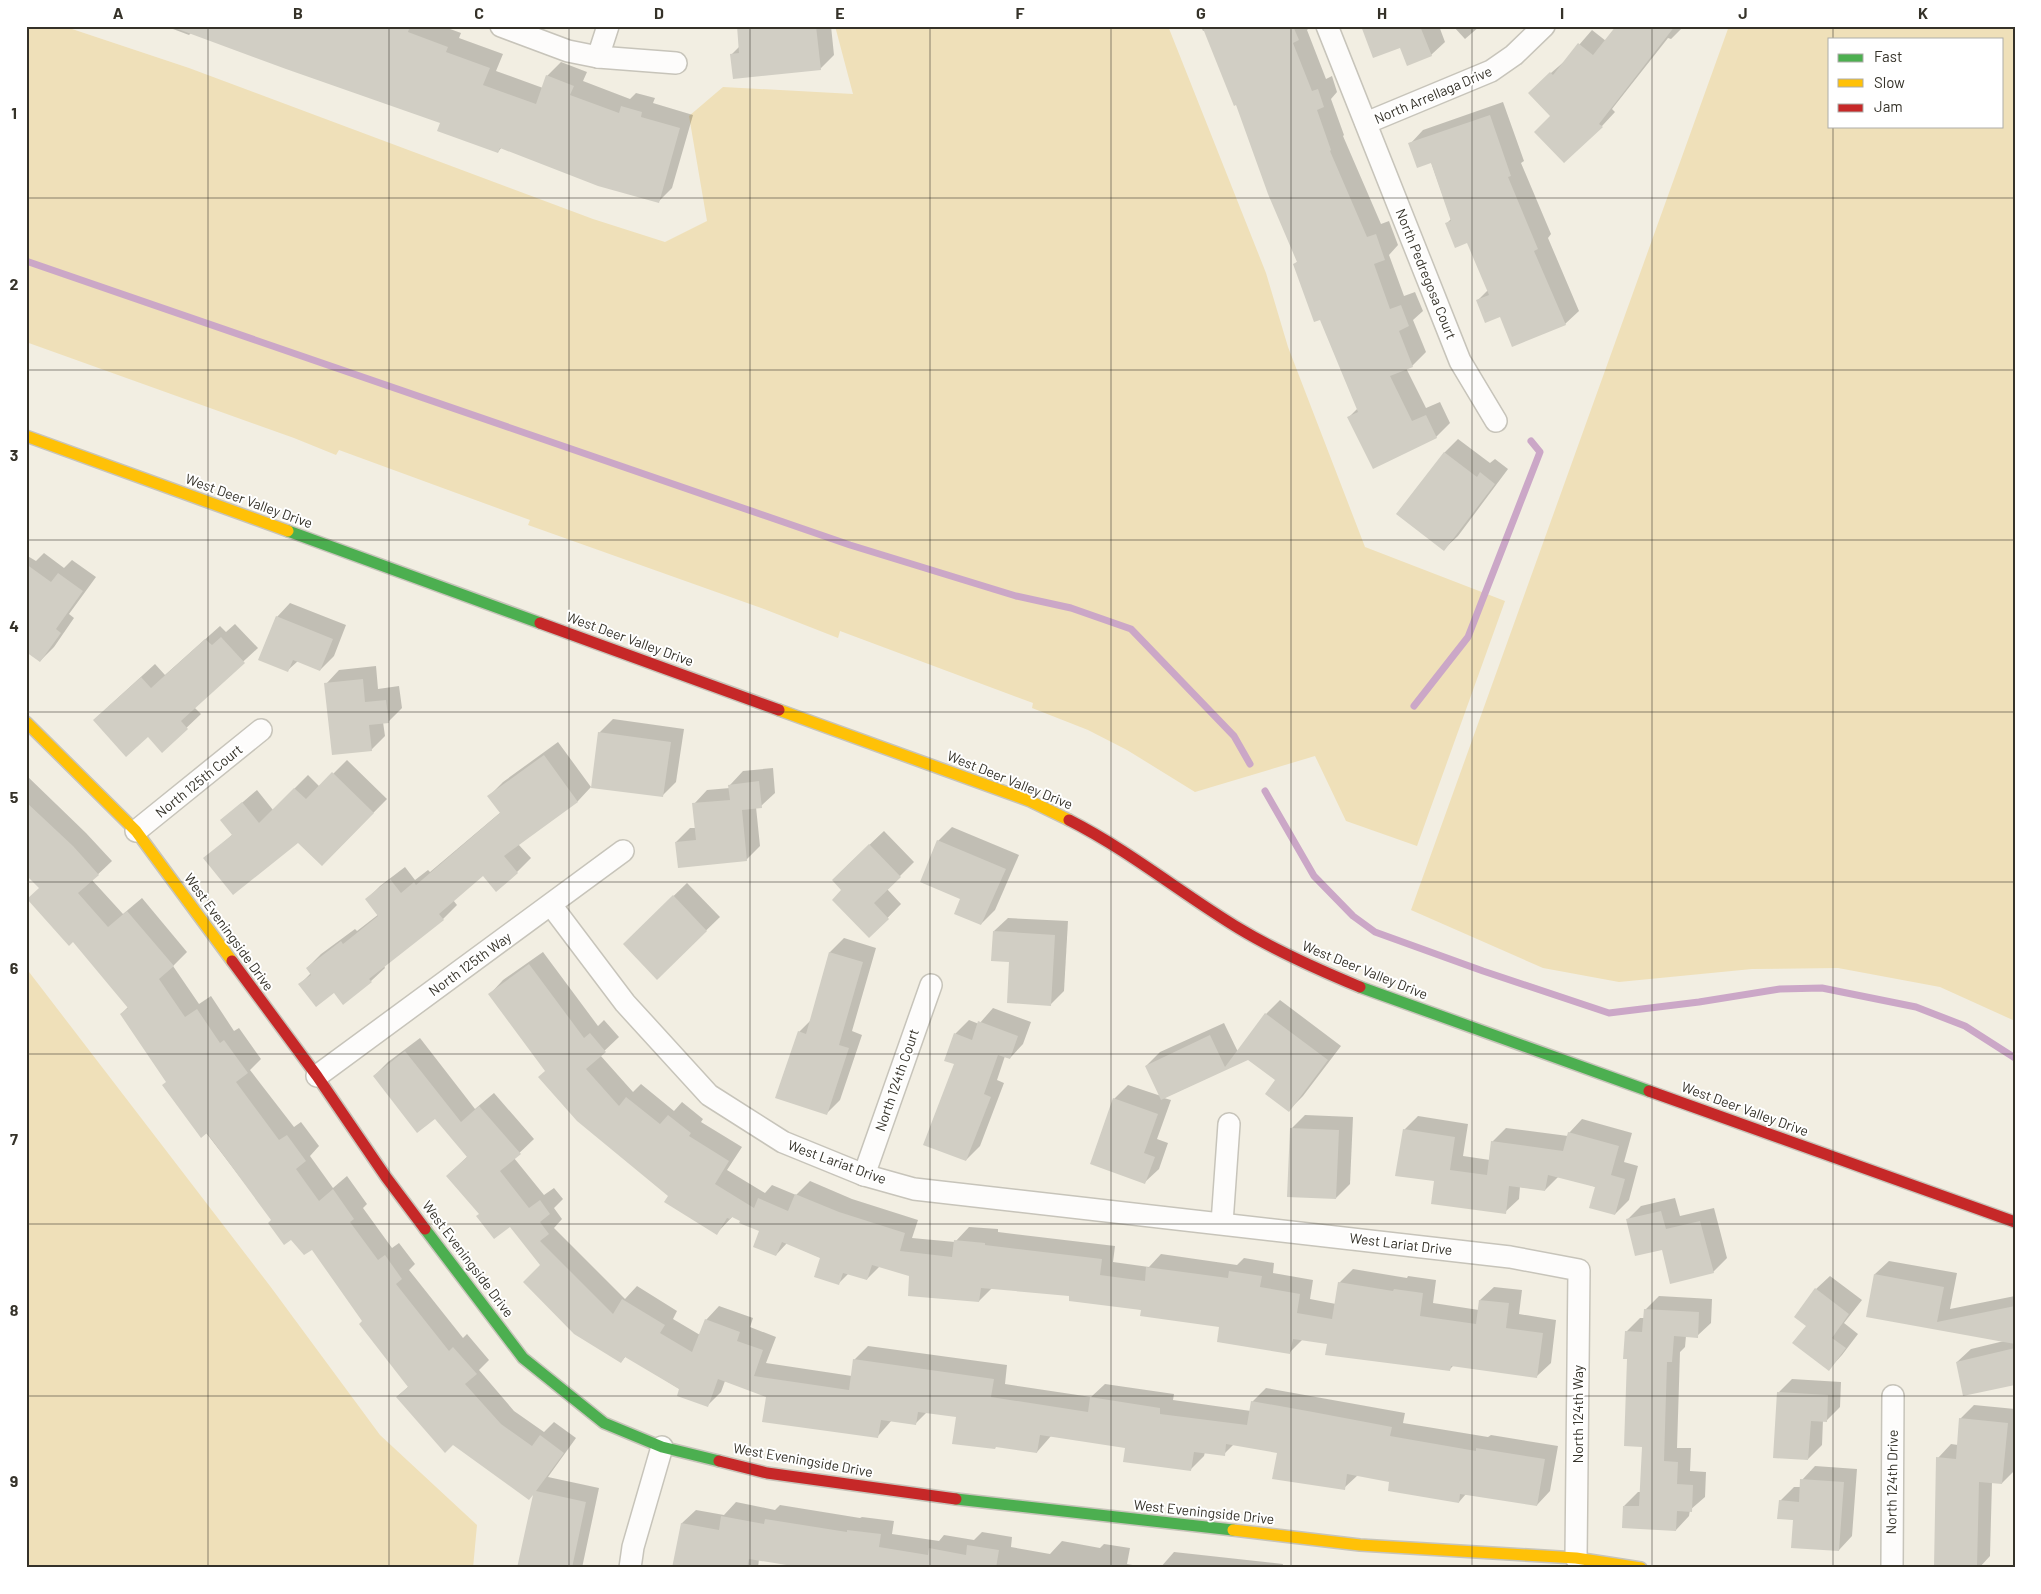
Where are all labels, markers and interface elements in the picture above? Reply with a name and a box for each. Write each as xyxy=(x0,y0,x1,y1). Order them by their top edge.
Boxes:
text: A xyxy=(113,3,124,22)
text: B xyxy=(293,3,303,22)
text: C xyxy=(474,3,484,22)
text: D xyxy=(654,3,664,22)
text: E xyxy=(835,3,845,22)
text: F xyxy=(1016,3,1025,22)
text: G xyxy=(1196,3,1206,22)
text: H xyxy=(1377,3,1387,22)
text: I xyxy=(1560,3,1564,22)
text: J xyxy=(1738,3,1748,22)
text: K xyxy=(1918,3,1928,22)
legend xyxy=(1828,38,2004,128)
text: Fast xyxy=(1874,47,1902,65)
street label: North Arrellaga Drive xyxy=(1371,62,1494,127)
text: Slow xyxy=(1874,73,1905,91)
text: Jam xyxy=(1874,97,1903,115)
text: 1 xyxy=(11,103,17,122)
street label: North Pedregosa Court xyxy=(1392,206,1460,342)
text: 2 xyxy=(10,274,19,293)
text: 3 xyxy=(10,445,18,464)
street label: West Deer Valley Drive xyxy=(183,470,315,531)
street label: West Deer Valley Drive xyxy=(564,608,696,669)
text: 4 xyxy=(9,616,19,635)
street label: North 125th Court xyxy=(152,740,246,821)
street label: West Deer Valley Drive xyxy=(945,747,1075,813)
text: 5 xyxy=(10,787,19,806)
street label: West Eveningside Drive xyxy=(181,870,278,994)
street label: North 125th Way xyxy=(425,928,515,999)
street label: West Deer Valley Drive xyxy=(1300,937,1430,1003)
text: 6 xyxy=(10,958,19,977)
street label: North 124th Court xyxy=(871,1026,922,1133)
street label: West Deer Valley Drive xyxy=(1679,1078,1811,1139)
text: 7 xyxy=(10,1129,18,1148)
street label: West Lariat Drive xyxy=(786,1136,889,1187)
street label: West Eveningside Drive xyxy=(419,1197,518,1320)
street label: West Lariat Drive xyxy=(1349,1229,1453,1258)
text: 8 xyxy=(10,1300,19,1319)
street label: North 124th Way xyxy=(1569,1364,1586,1463)
street label: North 124th Drive xyxy=(1882,1430,1901,1534)
street label: West Eveningside Drive xyxy=(732,1439,874,1480)
text: 9 xyxy=(10,1471,18,1490)
street label: West Eveningside Drive xyxy=(1133,1496,1275,1527)

